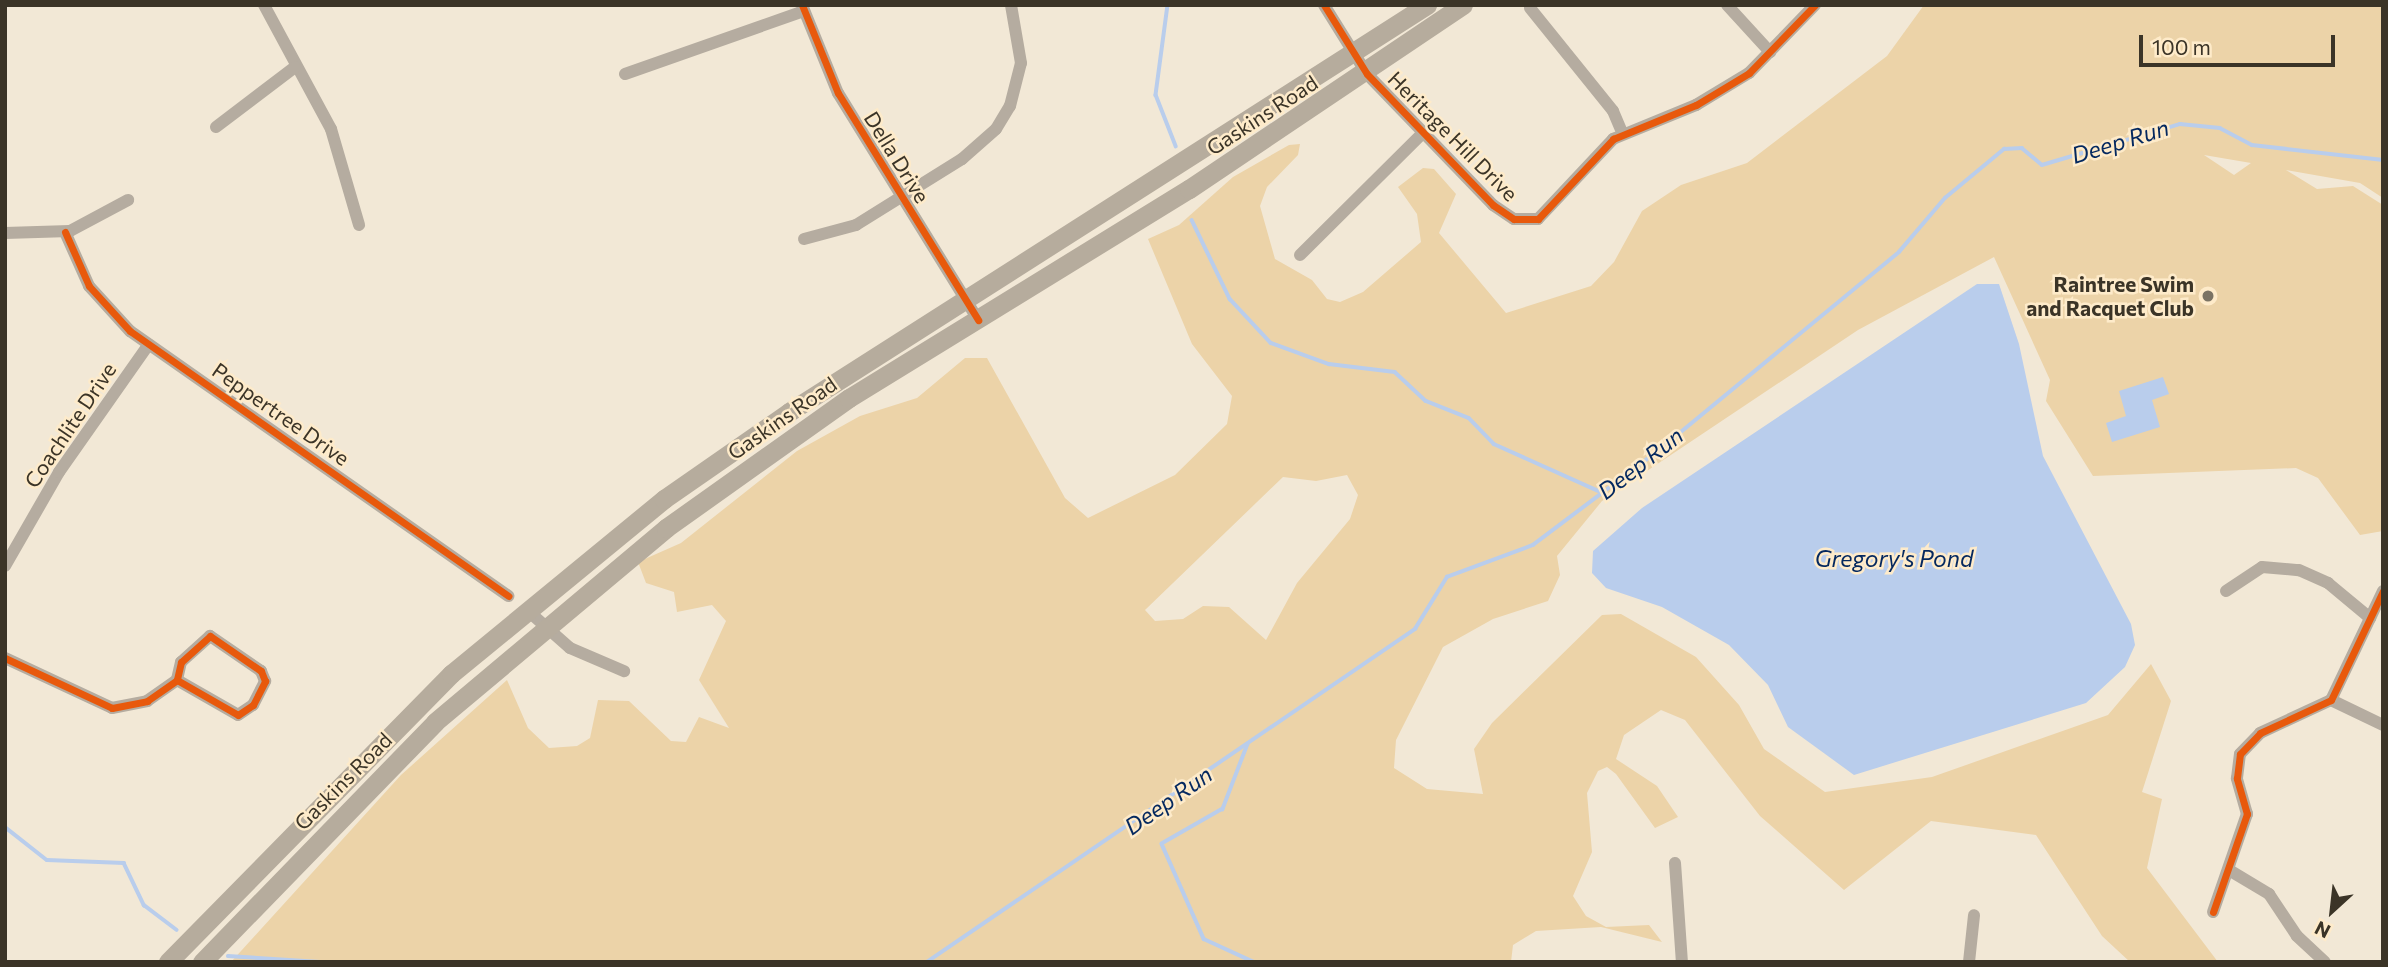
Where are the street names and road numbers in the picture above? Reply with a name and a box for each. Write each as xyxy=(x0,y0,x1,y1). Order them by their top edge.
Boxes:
street label: Heritage Hill Drive xyxy=(1383,66,1523,206)
street label: Gaskins Road xyxy=(1202,70,1322,160)
street label: Della Drive xyxy=(859,107,935,207)
street label: Peppertree Drive xyxy=(208,357,354,471)
street label: Coachlite Drive xyxy=(19,358,121,492)
street label: Gaskins Road xyxy=(723,371,841,465)
street label: Gaskins Road xyxy=(289,727,397,835)

